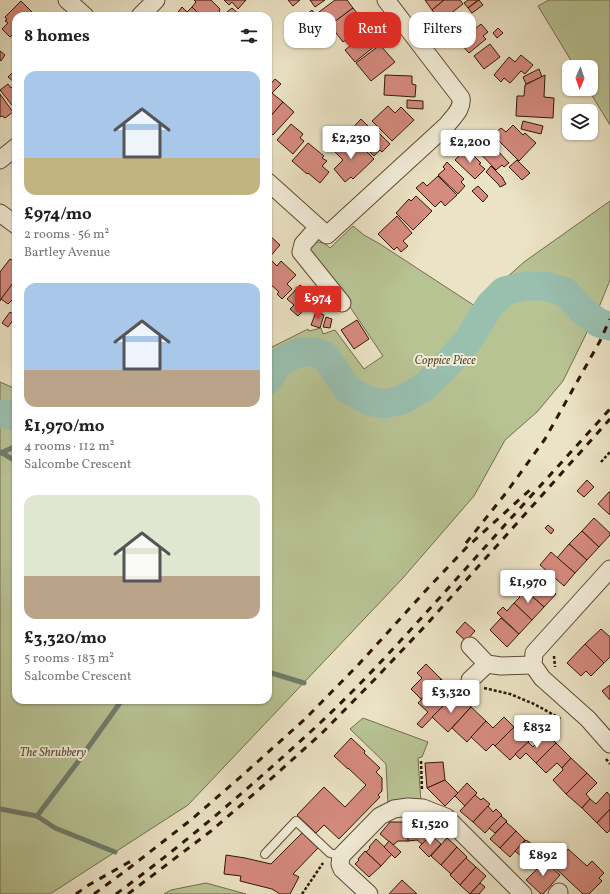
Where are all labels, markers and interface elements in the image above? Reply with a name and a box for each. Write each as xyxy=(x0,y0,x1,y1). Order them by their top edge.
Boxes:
chip: Buy xyxy=(284,12,336,48)
chip: Rent xyxy=(344,12,401,48)
chip: Filters xyxy=(409,12,476,48)
text: 8 homes xyxy=(24,25,90,48)
icon: filters xyxy=(238,25,260,47)
north arrow xyxy=(562,60,598,96)
map controls xyxy=(562,60,598,140)
icon: home xyxy=(106,97,178,169)
button: layers xyxy=(562,104,598,140)
pin: £2,230 xyxy=(318,126,384,160)
text: £2,230 xyxy=(331,130,371,148)
pin: £2,200 xyxy=(437,130,503,164)
text: £2,200 xyxy=(450,134,490,152)
text: £974/mo xyxy=(24,203,92,226)
text: 2 rooms · 56 m² xyxy=(24,226,109,244)
text: Bartley Avenue xyxy=(24,244,110,262)
pin: £974 xyxy=(294,286,342,320)
text: £974 xyxy=(304,290,332,308)
icon: home xyxy=(106,309,178,381)
park label: Coppice Piece xyxy=(414,353,476,369)
text: £1,970/mo xyxy=(24,415,104,438)
text: 4 rooms · 112 m² xyxy=(24,438,114,456)
text: Salcombe Crescent xyxy=(24,456,132,474)
icon: home xyxy=(106,521,178,593)
pin: £1,970 xyxy=(495,570,561,604)
text: £1,970 xyxy=(509,574,547,592)
text: £3,320/mo xyxy=(24,627,106,650)
text: 5 rooms · 183 m² xyxy=(24,650,114,668)
text: Salcombe Crescent xyxy=(24,668,132,686)
pin: £3,320 xyxy=(418,680,484,714)
text: £3,320 xyxy=(432,684,471,702)
pin: £832 xyxy=(513,715,561,749)
text: £832 xyxy=(523,719,551,737)
park label: The Shrubbery xyxy=(20,745,87,761)
pin: £1,520 xyxy=(397,812,463,846)
text: £1,520 xyxy=(411,816,449,834)
pin: £892 xyxy=(519,843,567,877)
text: £892 xyxy=(529,847,557,865)

